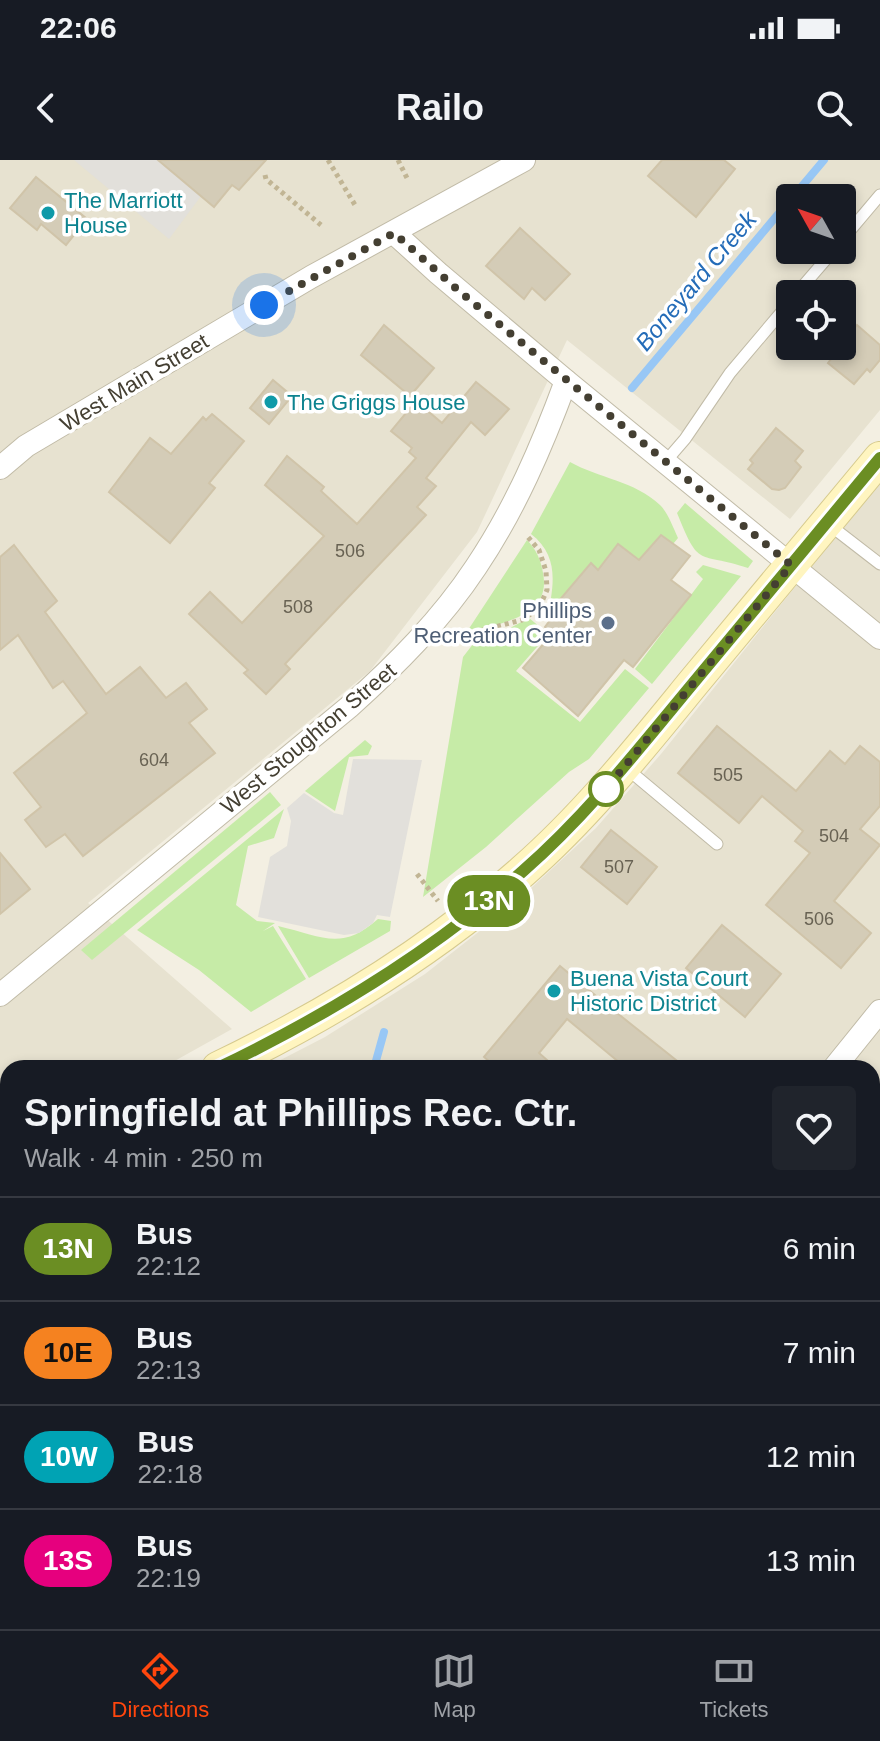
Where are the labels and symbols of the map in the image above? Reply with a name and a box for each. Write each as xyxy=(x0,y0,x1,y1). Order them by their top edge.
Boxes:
north arrow xyxy=(776,184,856,264)
place label: The Marriott House xyxy=(64,188,183,238)
marker: The Marriott House xyxy=(39,204,57,222)
water label: Boneyard Creek xyxy=(630,204,763,356)
your location xyxy=(244,285,284,325)
street label: West Main Street xyxy=(56,328,213,436)
place label: The Griggs House xyxy=(287,390,466,415)
marker: The Griggs House xyxy=(262,393,280,411)
house number: 506 xyxy=(335,541,365,561)
house number: 508 xyxy=(283,597,313,617)
place label: Phillips Recreation Center xyxy=(413,598,592,648)
marker: Phillips Recreation Center xyxy=(599,614,617,632)
street label: West Stoughton Street xyxy=(216,658,401,819)
house number: 604 xyxy=(139,750,169,770)
house number: 505 xyxy=(713,765,743,785)
unlabelled marker xyxy=(589,772,623,806)
house number: 504 xyxy=(819,826,849,846)
house number: 507 xyxy=(604,857,634,877)
line badge: 13N xyxy=(443,875,535,927)
house number: 506 xyxy=(804,909,834,929)
place label: Buena Vista Court Historic District xyxy=(570,966,748,1016)
marker: Buena Vista Court Historic District xyxy=(545,982,563,1000)

